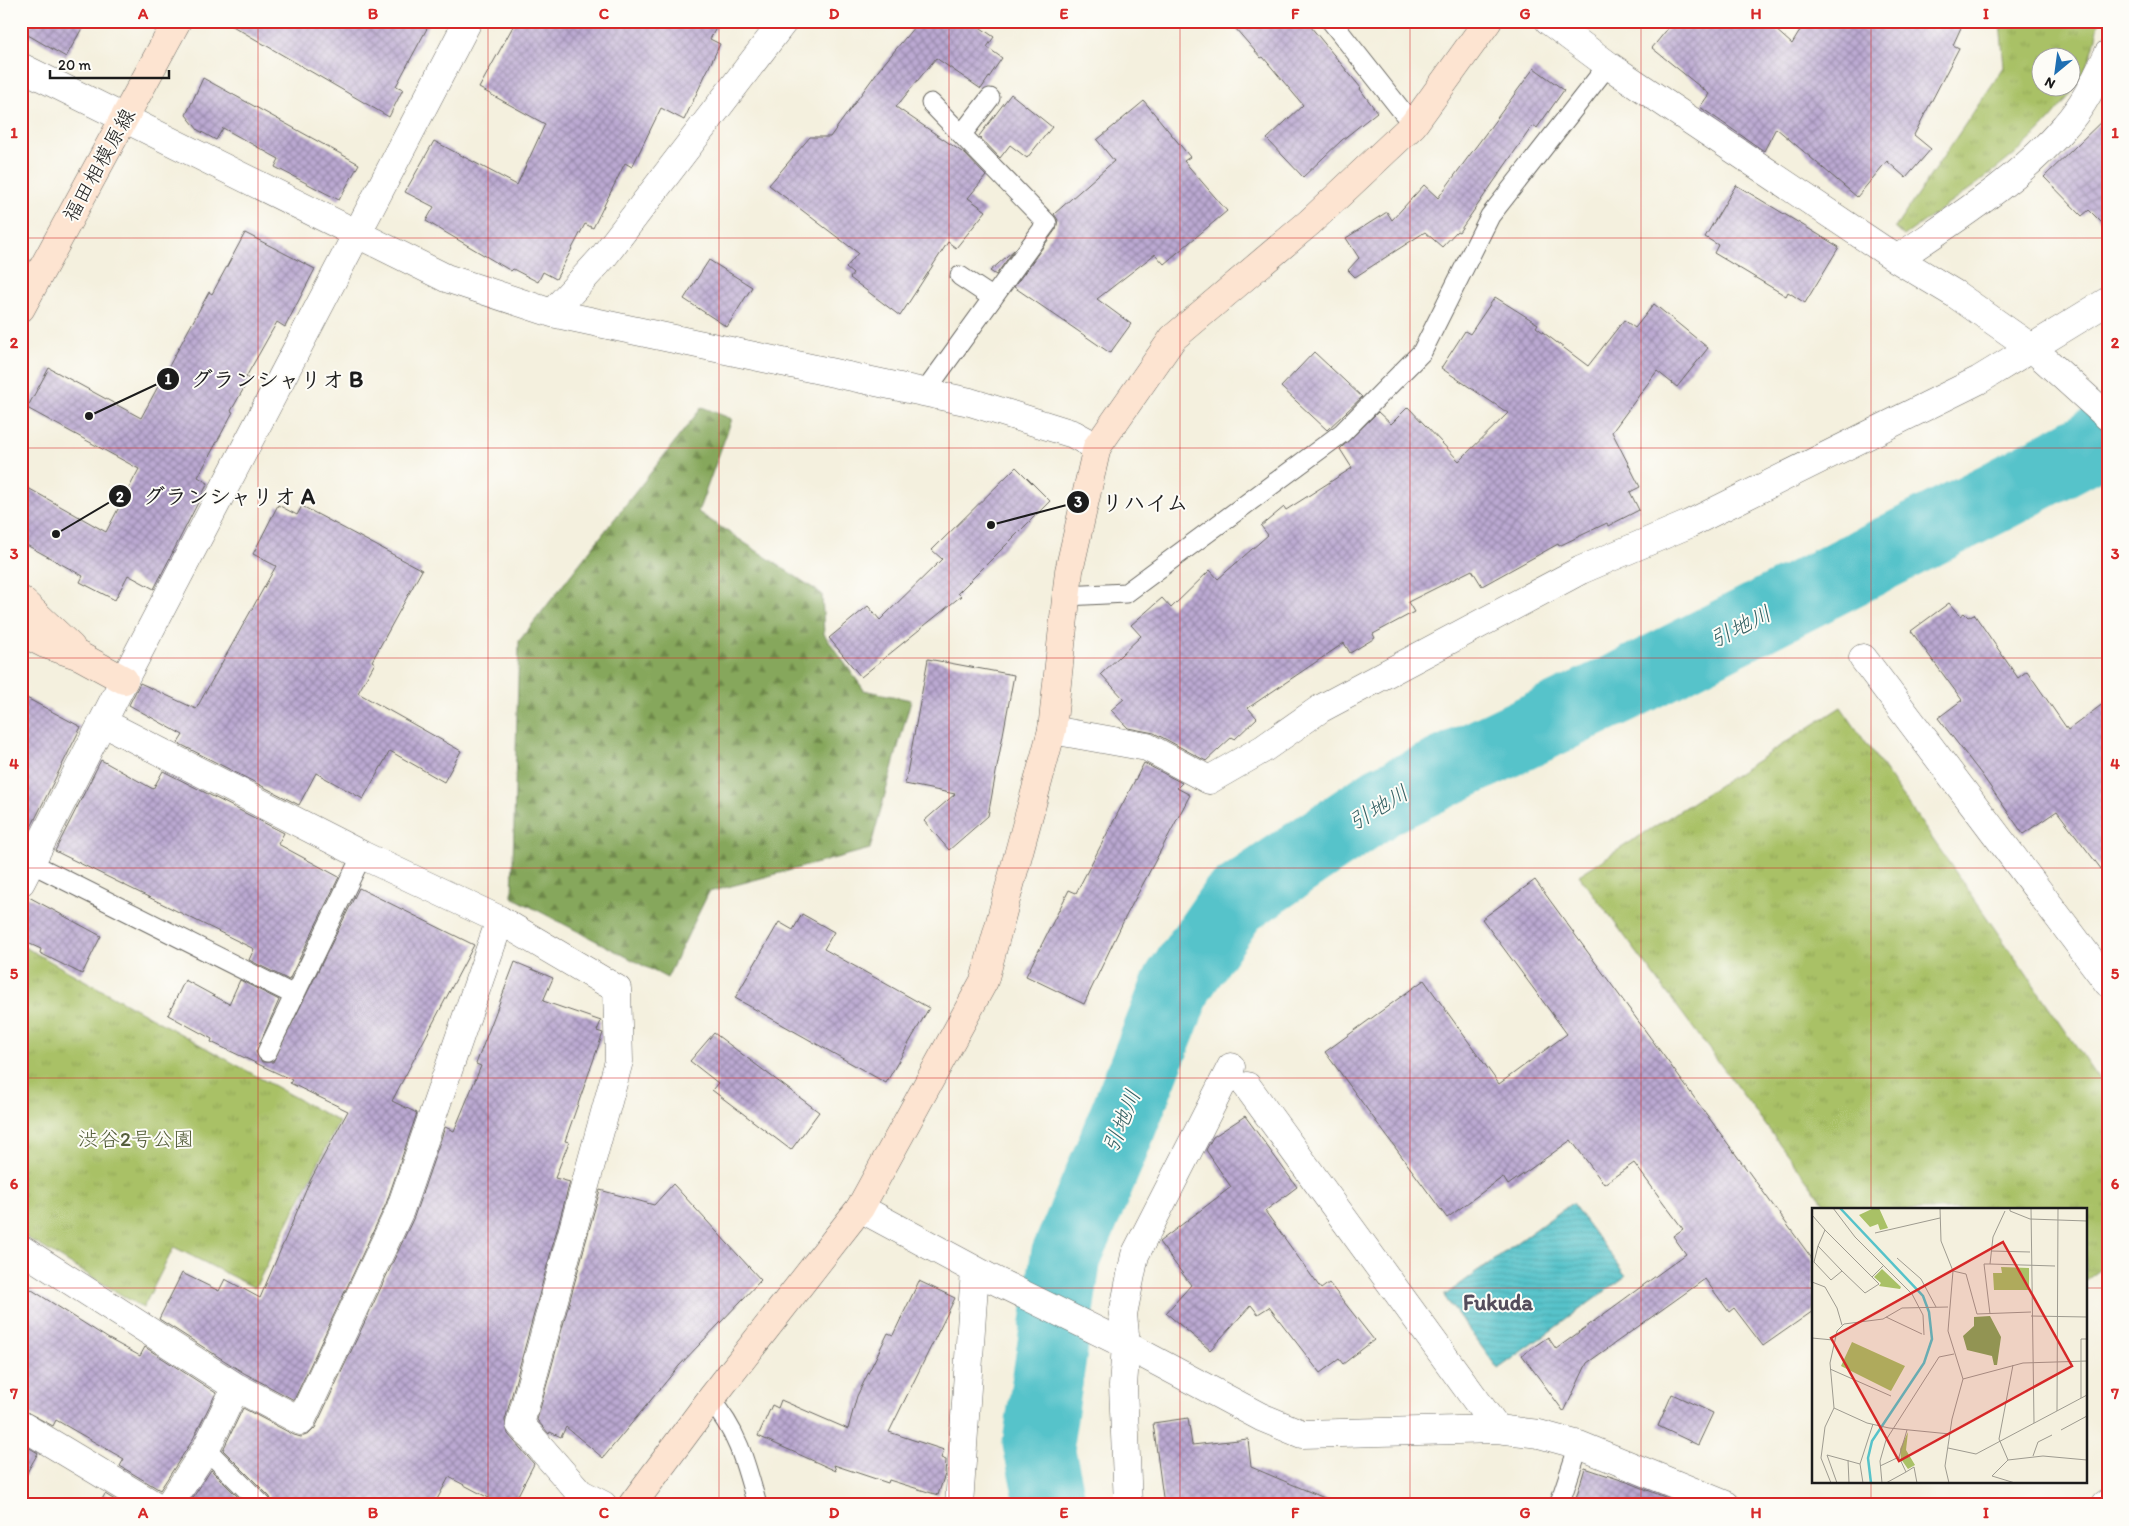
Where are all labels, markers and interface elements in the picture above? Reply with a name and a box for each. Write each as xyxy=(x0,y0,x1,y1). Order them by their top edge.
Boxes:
text: A xyxy=(137,4,149,23)
text: B xyxy=(368,4,379,23)
text: C xyxy=(599,4,610,23)
text: D xyxy=(829,4,840,23)
text: E xyxy=(1060,4,1069,23)
text: F xyxy=(1291,4,1300,23)
text: G xyxy=(1519,4,1531,23)
text: H xyxy=(1750,4,1762,23)
text: I xyxy=(1983,4,1989,23)
scale bar xyxy=(50,48,169,80)
north arrow xyxy=(2032,48,2082,98)
text: 20 m xyxy=(58,56,92,74)
text: N xyxy=(2042,73,2058,93)
street label: 福田相模原線 xyxy=(57,104,140,226)
text: 1 xyxy=(10,123,18,142)
text: 1 xyxy=(2111,123,2119,142)
text: 2 xyxy=(10,333,19,352)
text: 2 xyxy=(2111,333,2120,352)
callout: グランシャリオ B xyxy=(156,360,374,397)
text: グランシャリオ B xyxy=(191,366,363,393)
text: 1 xyxy=(165,370,172,388)
callout: グランシャリオ A xyxy=(108,478,326,515)
text: グランシャリオ A xyxy=(143,483,316,510)
callout: リハイム xyxy=(1066,484,1199,521)
text: 2 xyxy=(116,488,124,506)
text: リハイム xyxy=(1101,489,1189,516)
text: 3 xyxy=(1074,493,1082,511)
text: 3 xyxy=(10,544,19,563)
text: 3 xyxy=(2111,544,2120,563)
water label: 引地川 xyxy=(1705,599,1776,653)
text: 4 xyxy=(9,754,19,773)
text: 4 xyxy=(2110,754,2120,773)
water label: 引地川 xyxy=(1343,779,1414,836)
text: 5 xyxy=(10,964,19,983)
text: 5 xyxy=(2111,964,2120,983)
water label: 引地川 xyxy=(1097,1086,1146,1157)
park label: 渋谷2号公園 xyxy=(78,1126,194,1151)
text: 6 xyxy=(10,1174,19,1193)
text: 6 xyxy=(2111,1174,2120,1193)
inset map xyxy=(1812,1208,2086,1484)
district label: Fukuda xyxy=(1463,1289,1533,1316)
text: 7 xyxy=(9,1384,18,1403)
text: 7 xyxy=(2110,1384,2119,1403)
text: A xyxy=(137,1503,149,1522)
text: B xyxy=(368,1503,379,1522)
text: C xyxy=(599,1503,610,1522)
text: D xyxy=(829,1503,840,1522)
text: E xyxy=(1060,1503,1069,1522)
text: F xyxy=(1291,1503,1300,1522)
text: G xyxy=(1519,1503,1531,1522)
text: H xyxy=(1750,1503,1762,1522)
text: I xyxy=(1983,1503,1989,1522)

